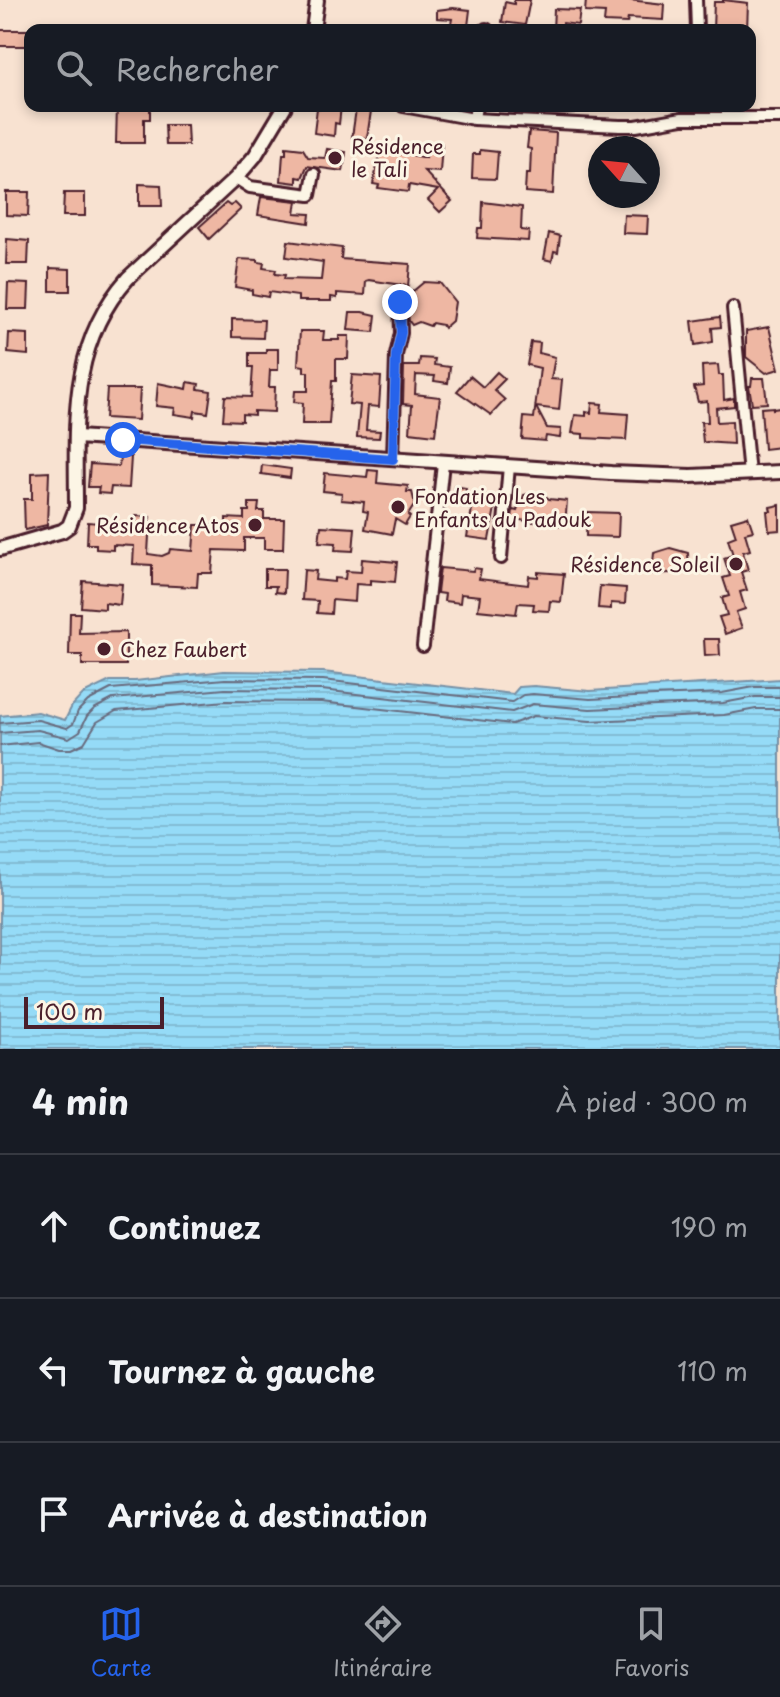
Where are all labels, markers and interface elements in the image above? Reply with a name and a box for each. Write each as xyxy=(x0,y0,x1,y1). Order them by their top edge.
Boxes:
search box xyxy=(24,24,756,112)
icon: search xyxy=(52,46,96,90)
text: Rechercher xyxy=(116,46,279,91)
place label: Résidence le Tali xyxy=(351,131,444,184)
north arrow xyxy=(588,136,660,208)
marker: Résidence le Tali xyxy=(326,149,344,167)
route end xyxy=(382,284,418,320)
route start xyxy=(105,422,141,458)
place label: Fondation Les Enfants du Padouk xyxy=(414,481,592,534)
marker: Fondation Les Enfants du Padouk xyxy=(389,498,407,516)
place label: Résidence Atos xyxy=(96,510,239,540)
marker: Résidence Atos xyxy=(246,516,264,534)
place label: Résidence Soleil xyxy=(570,549,720,579)
marker: Résidence Soleil xyxy=(727,555,745,573)
place label: Chez Faubert xyxy=(120,634,247,664)
marker: Chez Faubert xyxy=(95,640,113,658)
scale bar xyxy=(24,993,164,1029)
text: 100 m xyxy=(36,994,103,1027)
text: 4 min xyxy=(32,1075,129,1127)
text: À pied · 300 m xyxy=(556,1082,748,1121)
icon: ahead xyxy=(32,1204,76,1248)
text: Continuez xyxy=(108,1204,261,1249)
text: 190 m xyxy=(671,1207,748,1246)
icon: left xyxy=(32,1348,76,1392)
text: Tournez à gauche xyxy=(108,1348,375,1393)
text: 110 m xyxy=(677,1351,748,1390)
icon: arrive xyxy=(32,1492,76,1536)
text: Arrivée à destination xyxy=(108,1492,428,1537)
tab: Carte xyxy=(91,1602,152,1683)
tab: Itinéraire xyxy=(333,1602,432,1683)
tab: Favoris xyxy=(614,1602,689,1683)

